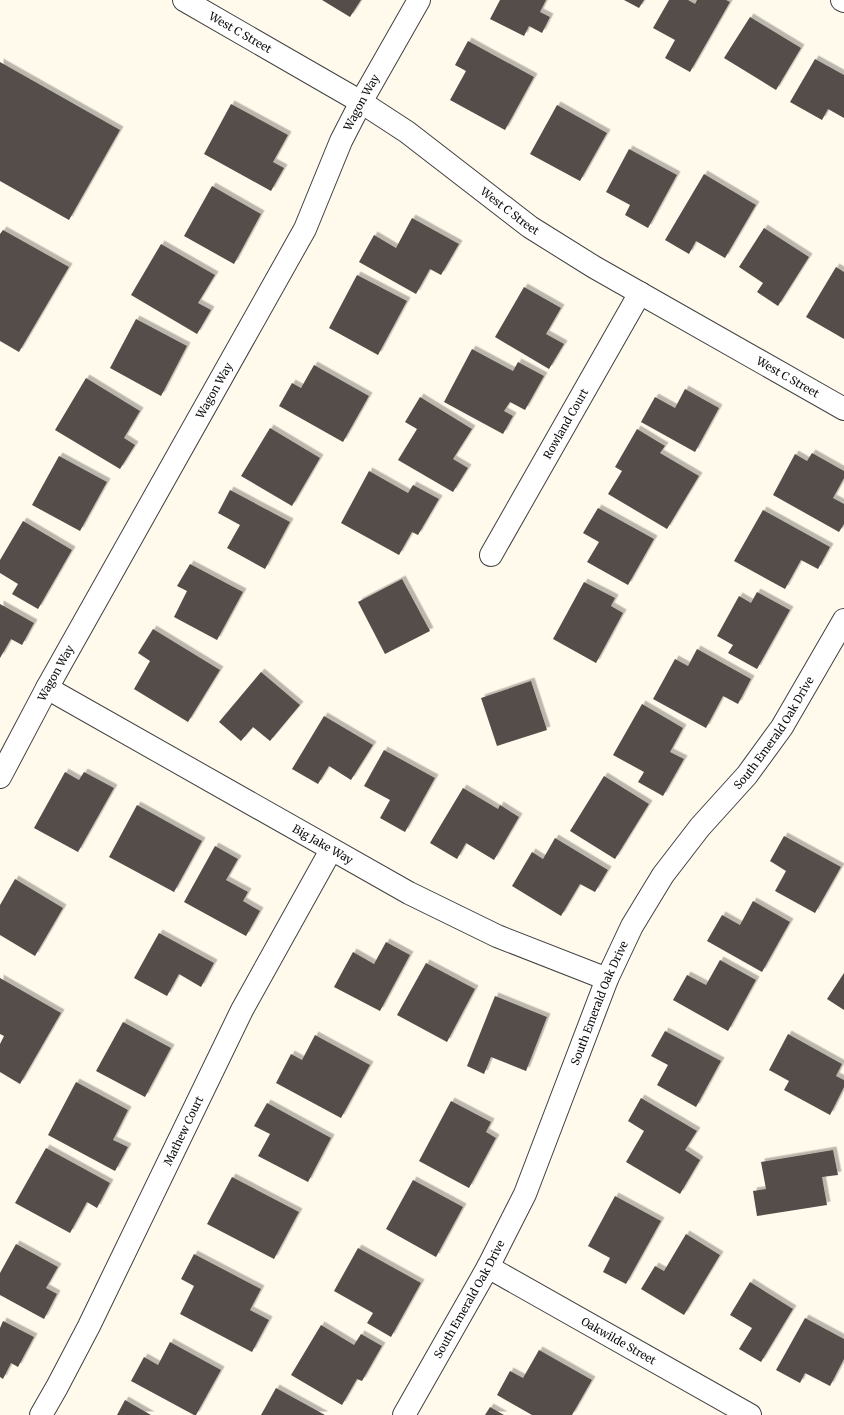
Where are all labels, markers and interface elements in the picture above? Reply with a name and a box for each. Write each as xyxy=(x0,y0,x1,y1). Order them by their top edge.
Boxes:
street label: West C Street xyxy=(206,8,275,56)
street label: Wagon Way xyxy=(340,71,383,134)
street label: West C Street xyxy=(477,184,542,238)
street label: West C Street xyxy=(753,353,822,401)
street label: Wagon Way xyxy=(192,359,236,422)
street label: Rowland Court xyxy=(540,386,592,461)
street label: Wagon Way xyxy=(34,642,77,704)
street label: South Emerald Oak Drive xyxy=(731,674,817,792)
street label: Big Jake Way xyxy=(290,822,356,867)
street label: South Emerald Oak Drive xyxy=(568,938,631,1067)
street label: Mathew Court xyxy=(161,1093,207,1168)
street label: South Emerald Oak Drive xyxy=(431,1237,508,1361)
street label: Oakwilde Street xyxy=(579,1314,659,1368)

